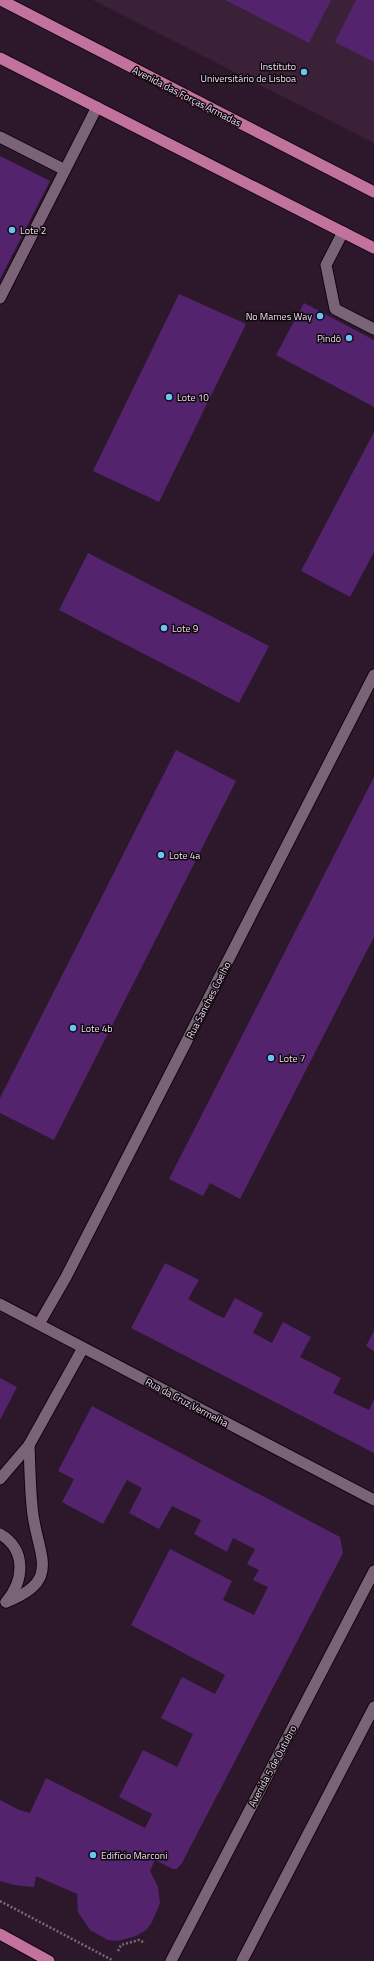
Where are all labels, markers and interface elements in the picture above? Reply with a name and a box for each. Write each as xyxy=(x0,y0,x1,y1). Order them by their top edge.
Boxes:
place label: Instituto Universitário de Lisboa xyxy=(201,59,296,86)
street label: Avenida das Forças Armadas xyxy=(130,62,244,131)
marker: Instituto Universitário de Lisboa xyxy=(299,67,309,77)
place label: Lote 2 xyxy=(20,223,46,238)
marker: Lote 2 xyxy=(7,225,17,235)
place label: No Mames Way xyxy=(246,309,312,324)
marker: No Mames Way xyxy=(315,311,325,321)
place label: Pindô xyxy=(317,331,341,346)
marker: Pindô xyxy=(344,333,354,343)
place label: Lote 10 xyxy=(177,390,209,405)
marker: Lote 10 xyxy=(164,392,174,402)
place label: Lote 9 xyxy=(172,621,199,636)
marker: Lote 9 xyxy=(159,623,169,633)
place label: Lote 4a xyxy=(169,848,200,863)
marker: Lote 4a xyxy=(156,850,166,860)
street label: Rua Sanches Coelho xyxy=(183,959,234,1041)
place label: Lote 4b xyxy=(81,1021,113,1036)
marker: Lote 4b xyxy=(68,1023,78,1033)
place label: Lote 7 xyxy=(279,1051,305,1066)
marker: Lote 7 xyxy=(266,1053,276,1063)
street label: Rua da Cruz Vermelha xyxy=(143,1374,231,1431)
street label: Avenida 5 de Outubro xyxy=(245,1723,300,1810)
place label: Edifício Marconi xyxy=(101,1848,167,1863)
marker: Edifício Marconi xyxy=(88,1850,98,1860)

